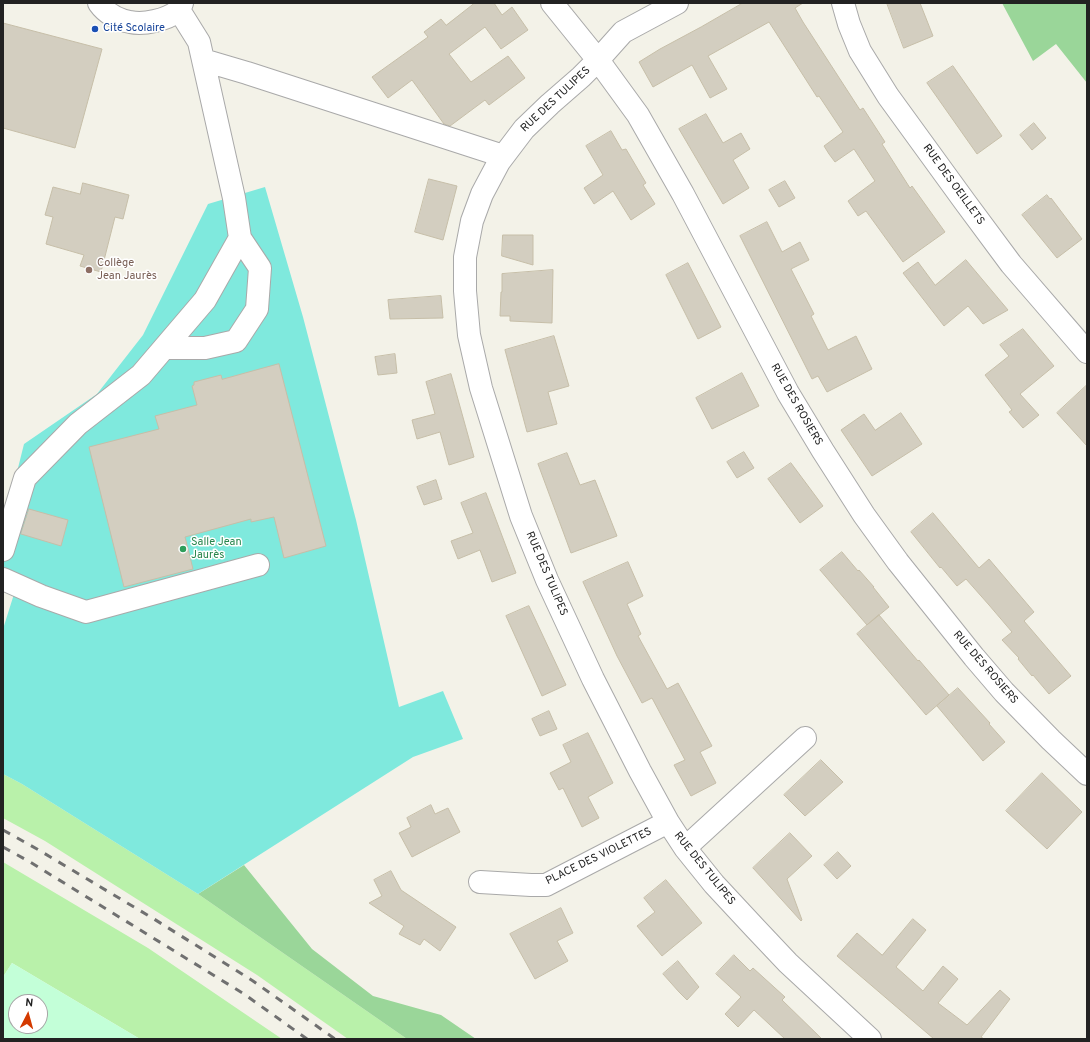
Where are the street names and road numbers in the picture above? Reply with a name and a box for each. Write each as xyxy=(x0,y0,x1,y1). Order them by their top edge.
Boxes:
street label: RUE DES TULIPES xyxy=(518,64,594,136)
street label: RUE DES OEILLETS xyxy=(919,142,987,228)
street label: RUE DES ROSIERS xyxy=(767,362,825,448)
street label: RUE DES TULIPES xyxy=(522,530,570,618)
street label: RUE DES ROSIERS xyxy=(950,629,1020,707)
street label: PLACE DES VIOLETTES xyxy=(544,826,654,888)
street label: RUE DES TULIPES xyxy=(670,830,738,908)

